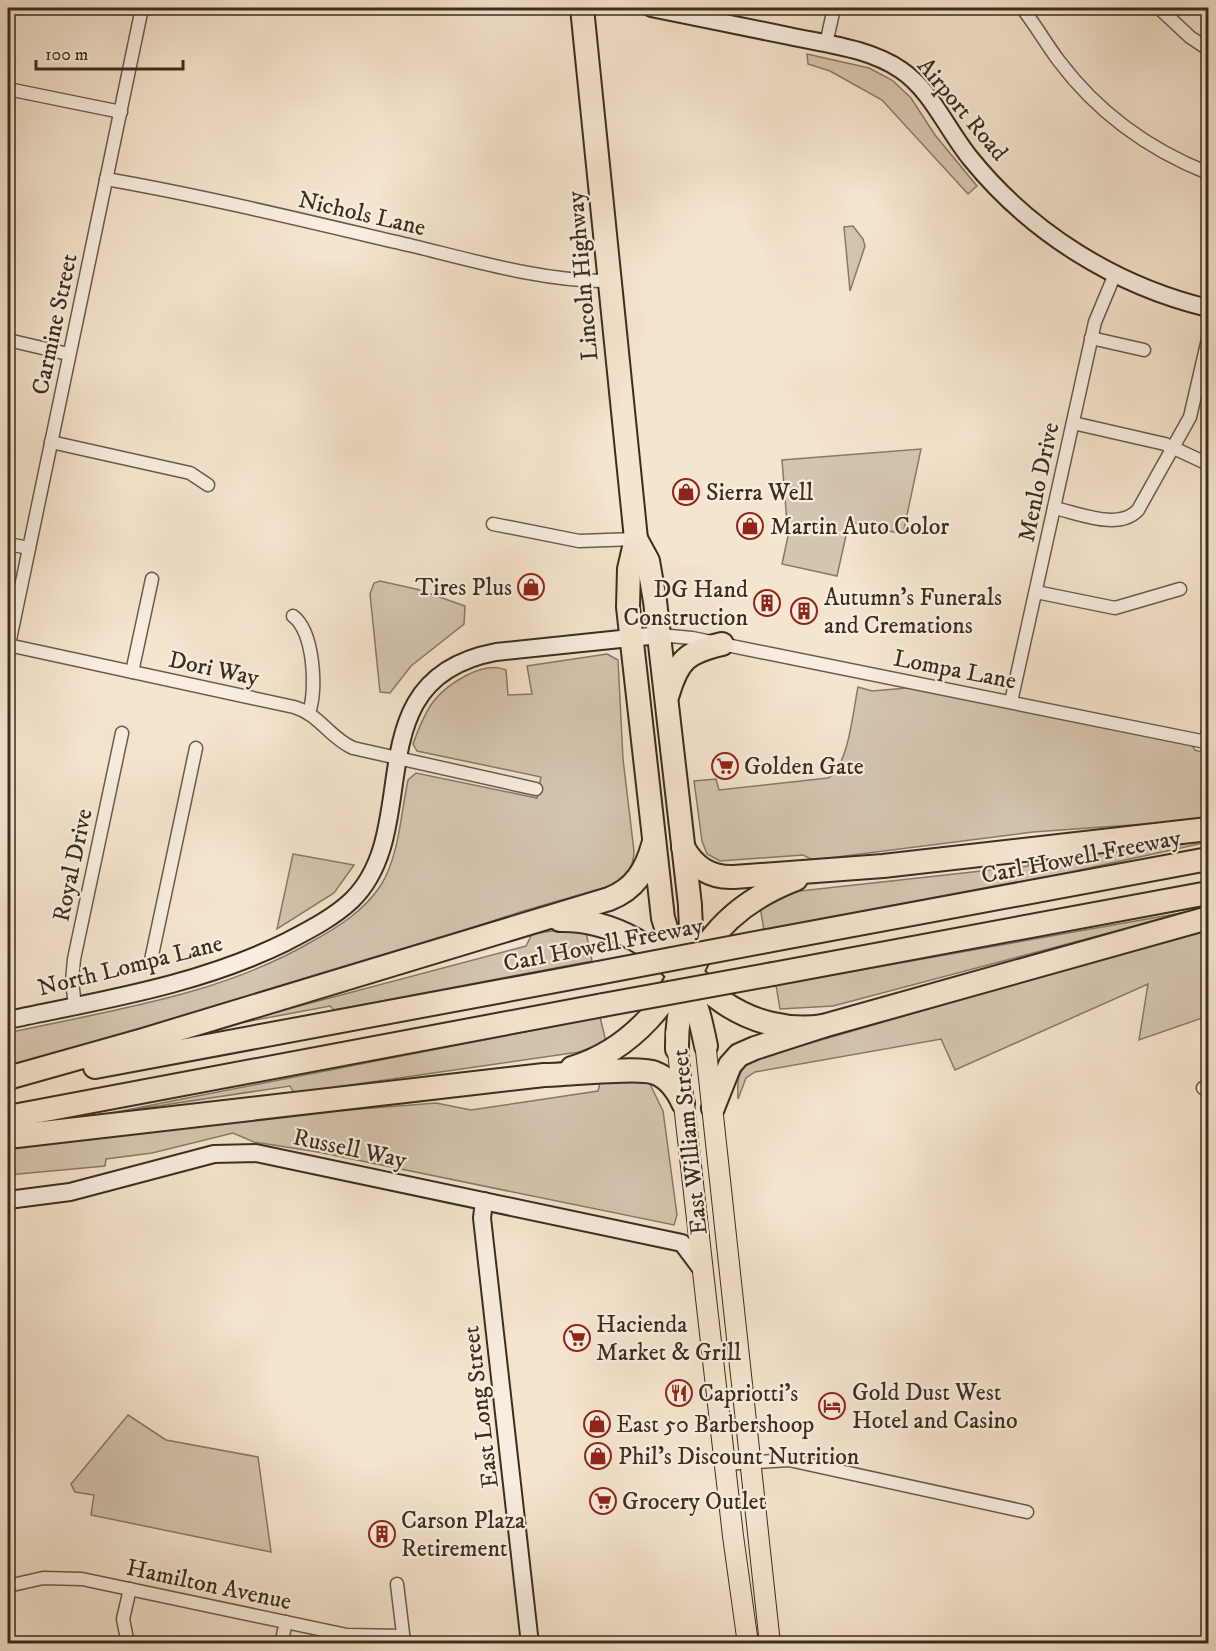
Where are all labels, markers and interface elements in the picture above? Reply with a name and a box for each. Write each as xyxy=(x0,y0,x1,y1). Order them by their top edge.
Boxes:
scale bar xyxy=(36,33,183,71)
text: 100 m xyxy=(45,44,88,66)
street label: Airport Road xyxy=(910,52,1014,167)
street label: Nichols Lane xyxy=(295,185,429,243)
street label: Lincoln Highway xyxy=(561,189,605,362)
street label: Carmine Street xyxy=(25,251,85,398)
street label: Menlo Drive xyxy=(1012,420,1066,545)
shop icon: Sierra Well xyxy=(671,477,701,507)
place label: Sierra Well xyxy=(706,478,814,508)
shop icon: Martin Auto Color xyxy=(735,511,765,541)
place label: Martin Auto Color xyxy=(770,512,949,542)
shop icon: Tires Plus xyxy=(516,572,546,602)
place label: Tires Plus xyxy=(415,573,512,603)
place label: DG Hand Construction xyxy=(623,575,748,633)
place label: Autumn's Funerals and Cremations xyxy=(824,583,1002,641)
building icon: DG Hand Construction xyxy=(752,588,782,618)
building icon: Autumn's Funerals and Cremations xyxy=(789,596,819,626)
street label: Lompa Lane xyxy=(891,643,1019,697)
street label: Dori Way xyxy=(166,645,262,693)
supermarket icon: Golden Gate xyxy=(710,751,740,781)
place label: Golden Gate xyxy=(744,752,864,782)
street label: Royal Drive xyxy=(46,806,100,925)
street label: Carl Howell Freeway xyxy=(979,823,1184,891)
street label: Carl Howell Freeway xyxy=(501,911,706,979)
street label: North Lompa Lane xyxy=(35,928,226,1003)
street label: East William Street xyxy=(665,1047,715,1236)
street label: Russell Way xyxy=(290,1122,410,1176)
place label: Hacienda Market & Grill xyxy=(596,1310,742,1368)
supermarket icon: Hacienda Market & Grill xyxy=(562,1323,592,1353)
street label: East Long Street xyxy=(456,1324,506,1490)
restaurant icon: Capriotti's xyxy=(664,1378,694,1408)
place label: Gold Dust West Hotel and Casino xyxy=(852,1378,1018,1436)
place label: Capriotti's xyxy=(698,1379,798,1409)
hotel icon: Gold Dust West Hotel and Casino xyxy=(817,1391,847,1421)
shop icon: East 50 Barbershoop xyxy=(582,1409,612,1439)
place label: East 50 Barbershoop xyxy=(616,1410,814,1440)
shop icon: Phil's Discount Nutrition xyxy=(583,1441,613,1471)
place label: Phil's Discount Nutrition xyxy=(618,1442,860,1472)
supermarket icon: Grocery Outlet xyxy=(588,1486,618,1516)
place label: Grocery Outlet xyxy=(622,1487,766,1517)
place label: Carson Plaza Retirement xyxy=(401,1506,526,1564)
building icon: Carson Plaza Retirement xyxy=(367,1519,397,1549)
street label: Hamilton Avenue xyxy=(124,1553,294,1617)

